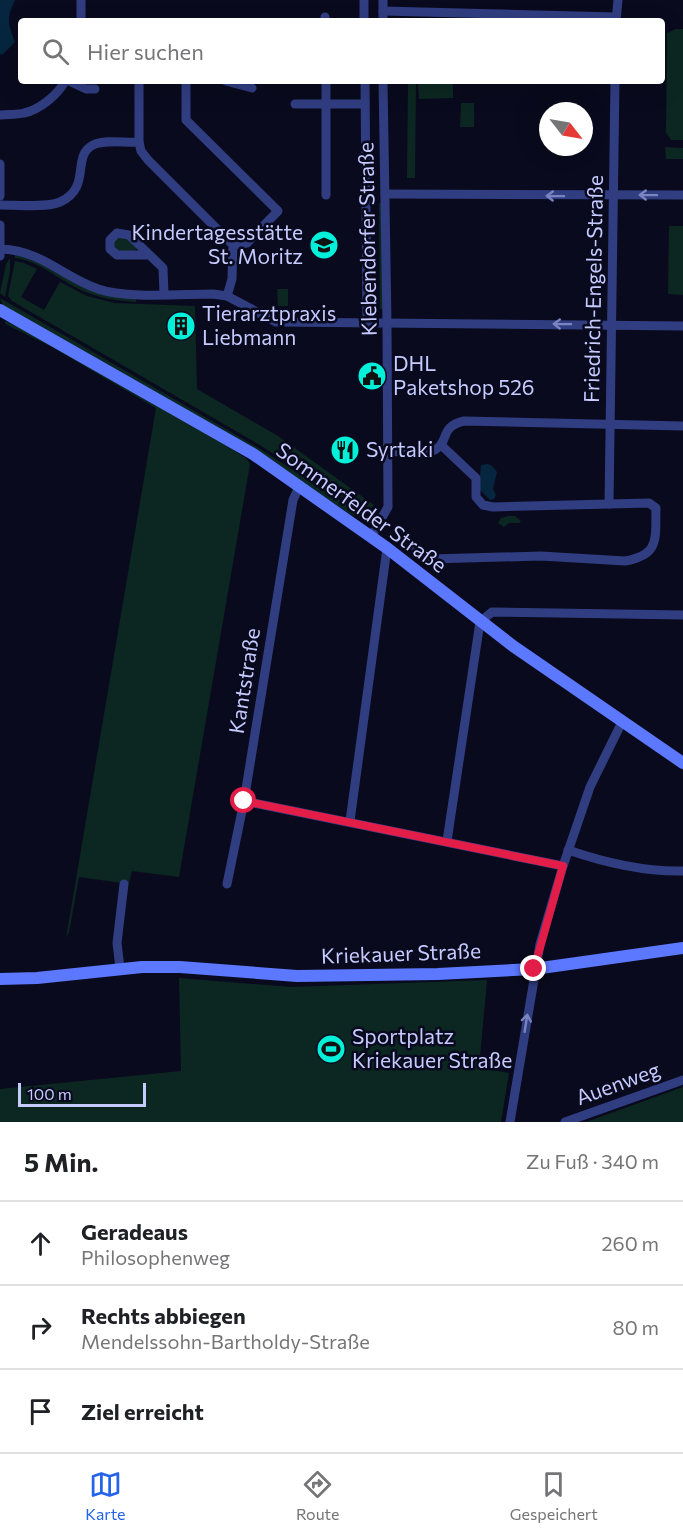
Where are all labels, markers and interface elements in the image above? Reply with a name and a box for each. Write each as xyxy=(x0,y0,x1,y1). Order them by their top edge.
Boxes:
search box xyxy=(18,18,665,84)
icon: search xyxy=(39,35,72,68)
text: Hier suchen xyxy=(87,38,204,65)
north arrow xyxy=(539,102,593,156)
street label: Klebendorfer Straße xyxy=(352,142,381,336)
street label: Friedrich-Engels-Straße xyxy=(578,175,607,403)
one-way arrow xyxy=(639,189,659,201)
one-way arrow xyxy=(545,190,565,202)
place label: Kindertagesstätte St. Moritz xyxy=(131,219,303,268)
school or university icon: Kindertagesstätte St. Moritz xyxy=(308,229,340,261)
place label: Tierarztpraxis Liebmann xyxy=(202,300,336,349)
building icon: Tierarztpraxis Liebmann xyxy=(165,310,197,342)
one-way arrow xyxy=(552,318,572,330)
place label: DHL Paketshop 526 xyxy=(393,350,535,399)
public building icon: DHL Paketshop 526 xyxy=(356,360,388,392)
restaurant icon: Syrtaki xyxy=(329,434,361,466)
place label: Syrtaki xyxy=(366,436,433,461)
street label: Sommerfelder Straße xyxy=(272,437,452,577)
street label: Kantstraße xyxy=(223,626,264,735)
route start xyxy=(230,787,256,813)
street label: Kriekauer Straße xyxy=(320,937,481,968)
route end xyxy=(520,955,546,981)
one-way arrow xyxy=(521,1013,532,1033)
place label: Sportplatz Kriekauer Straße xyxy=(352,1023,512,1072)
sports icon: Sportplatz Kriekauer Straße xyxy=(315,1033,347,1065)
street label: Auenweg xyxy=(572,1056,663,1109)
scale bar xyxy=(18,1080,146,1108)
text: 100 m xyxy=(27,1084,72,1103)
text: 5 Min. xyxy=(24,1146,98,1177)
text: Zu Fuß · 340 m xyxy=(526,1149,659,1173)
text: Geradeaus xyxy=(81,1218,188,1245)
icon: ahead xyxy=(24,1227,57,1260)
text: 260 m xyxy=(601,1231,659,1255)
text: Philosophenweg xyxy=(81,1245,230,1269)
text: Rechts abbiegen xyxy=(81,1302,246,1329)
icon: right xyxy=(24,1311,57,1344)
text: 80 m xyxy=(613,1315,659,1339)
text: Mendelssohn-Bartholdy-Straße xyxy=(81,1329,370,1353)
icon: arrive xyxy=(24,1395,57,1428)
text: Ziel erreicht xyxy=(81,1398,204,1425)
tab: Karte xyxy=(85,1468,126,1523)
tab: Route xyxy=(296,1468,340,1523)
tab: Gespeichert xyxy=(510,1468,598,1523)

